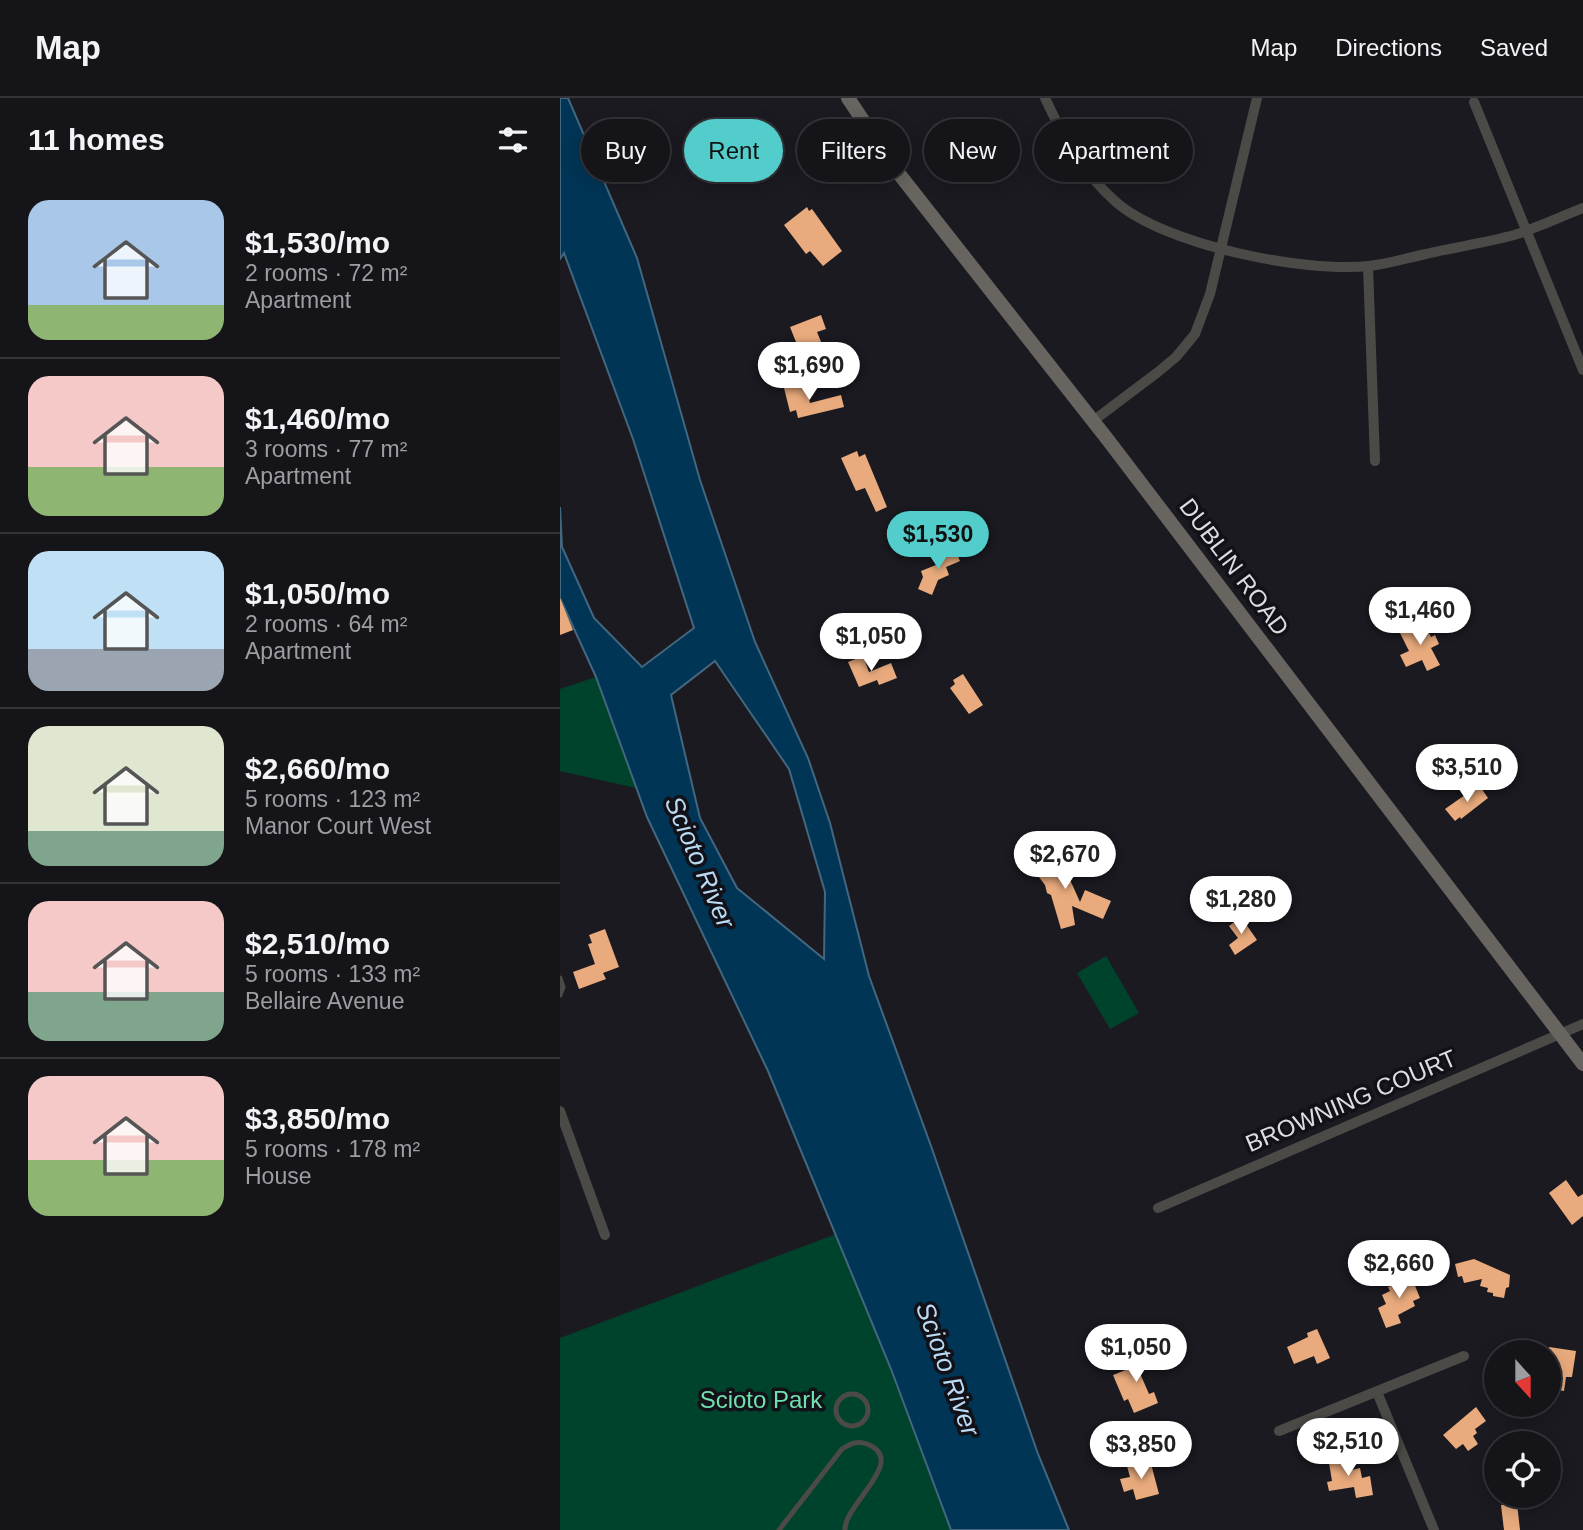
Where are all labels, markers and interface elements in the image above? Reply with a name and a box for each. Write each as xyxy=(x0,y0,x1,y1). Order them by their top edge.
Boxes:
text: Map xyxy=(35,29,101,66)
text: Map xyxy=(1251,34,1297,61)
text: Directions xyxy=(1335,34,1442,61)
text: Saved xyxy=(1480,34,1548,61)
chip: Buy xyxy=(581,119,670,182)
chip: Rent xyxy=(684,119,783,182)
chip: Filters xyxy=(797,119,910,182)
chip: New xyxy=(924,119,1020,182)
chip: Apartment xyxy=(1034,119,1193,182)
icon: filters xyxy=(494,121,532,159)
text: 11 homes xyxy=(28,123,165,156)
text: $1,530/mo xyxy=(245,226,390,259)
icon: home xyxy=(84,228,168,312)
text: 2 rooms · 72 m² xyxy=(245,260,407,286)
text: Apartment xyxy=(245,287,351,313)
pin: $1,690 xyxy=(752,342,866,402)
text: $1,690 xyxy=(774,352,844,378)
text: $1,460/mo xyxy=(245,402,390,435)
icon: home xyxy=(84,404,168,488)
text: 3 rooms · 77 m² xyxy=(245,436,407,462)
text: Apartment xyxy=(245,463,351,489)
street label: DUBLIN ROAD xyxy=(1174,493,1295,640)
pin: $1,530 xyxy=(881,512,995,571)
text: $1,530 xyxy=(903,521,973,547)
text: $1,050/mo xyxy=(245,577,390,610)
icon: home xyxy=(84,579,168,663)
pin: $1,460 xyxy=(1363,588,1477,647)
text: $1,460 xyxy=(1385,597,1455,623)
text: 2 rooms · 64 m² xyxy=(245,611,407,637)
pin: $1,050 xyxy=(814,614,928,673)
text: $1,050 xyxy=(836,623,906,649)
text: Apartment xyxy=(245,638,351,664)
pin: $3,510 xyxy=(1410,744,1524,804)
text: $2,660/mo xyxy=(245,752,390,785)
icon: home xyxy=(84,754,168,838)
text: $3,510 xyxy=(1432,754,1502,780)
text: 5 rooms · 123 m² xyxy=(245,786,420,812)
water label: Scioto River xyxy=(659,792,742,934)
text: Manor Court West xyxy=(245,813,431,839)
pin: $2,670 xyxy=(1008,832,1122,891)
text: $2,670 xyxy=(1030,841,1100,867)
pin: $1,280 xyxy=(1184,876,1298,936)
text: $1,280 xyxy=(1206,886,1276,912)
text: $2,510/mo xyxy=(245,927,390,960)
icon: home xyxy=(84,929,168,1013)
text: 5 rooms · 133 m² xyxy=(245,961,420,987)
text: Bellaire Avenue xyxy=(245,988,404,1014)
street label: BROWNING COURT xyxy=(1241,1044,1461,1157)
text: $3,850/mo xyxy=(245,1102,390,1135)
icon: home xyxy=(84,1104,168,1188)
text: 5 rooms · 178 m² xyxy=(245,1136,420,1162)
text: House xyxy=(245,1163,311,1189)
pin: $2,660 xyxy=(1342,1240,1456,1300)
text: $2,660 xyxy=(1364,1250,1434,1276)
water label: Scioto River xyxy=(910,1298,987,1441)
pin: $1,050 xyxy=(1079,1324,1193,1384)
text: $1,050 xyxy=(1101,1334,1171,1360)
north arrow xyxy=(1484,1340,1561,1418)
map controls xyxy=(1484,1340,1561,1508)
park label: Scioto Park xyxy=(700,1386,823,1413)
pin: $2,510 xyxy=(1291,1418,1405,1478)
pin: $3,850 xyxy=(1084,1422,1198,1481)
text: $2,510 xyxy=(1313,1428,1383,1454)
text: $3,850 xyxy=(1106,1431,1176,1457)
button: locate xyxy=(1484,1431,1561,1508)

